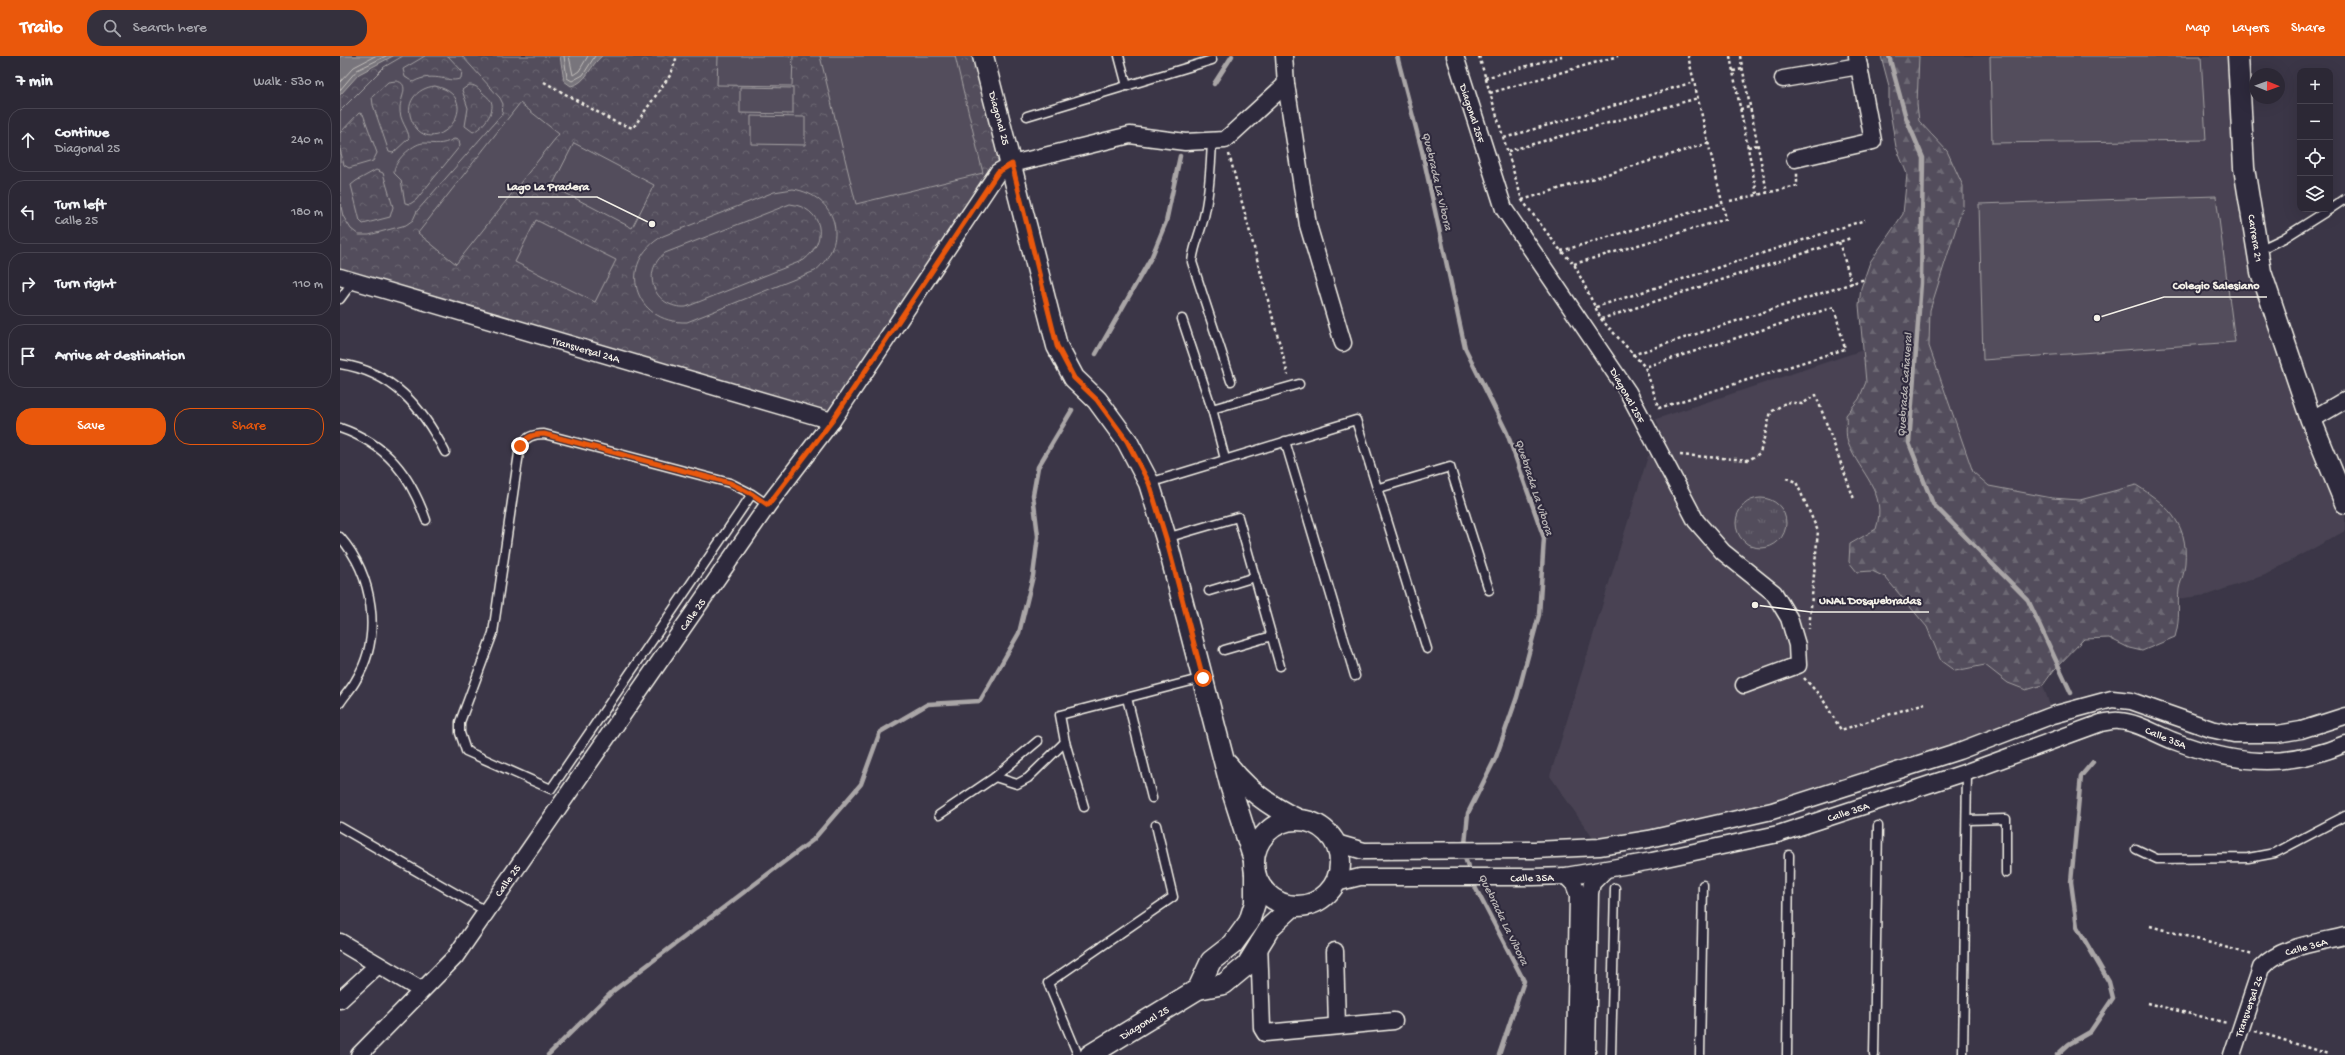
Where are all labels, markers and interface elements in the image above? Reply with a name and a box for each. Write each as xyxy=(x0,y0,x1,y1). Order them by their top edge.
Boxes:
search box xyxy=(87,10,367,46)
text: Trailo xyxy=(20,17,63,40)
icon: search xyxy=(101,17,123,39)
text: Search here xyxy=(133,19,207,37)
text: Map xyxy=(2186,20,2210,37)
text: Layers xyxy=(2232,20,2269,37)
text: Share xyxy=(2291,20,2325,37)
north arrow xyxy=(2249,68,2285,104)
map controls xyxy=(2297,68,2333,212)
button: + xyxy=(2297,68,2333,104)
text: 7 min xyxy=(16,72,53,92)
text: Walk · 530 m xyxy=(254,75,324,90)
street label: Diagonal 25F xyxy=(1456,82,1487,146)
street label: Diagonal 25 xyxy=(985,89,1011,147)
button: − xyxy=(2297,104,2333,140)
text: Continue xyxy=(55,124,109,142)
icon: ahead xyxy=(17,129,39,151)
water label: Quebrada La Vibora xyxy=(1418,131,1454,233)
text: 240 m xyxy=(291,133,323,148)
button: locate xyxy=(2297,140,2333,176)
text: Diagonal 25 xyxy=(55,142,120,157)
callout: Lago La Pradera xyxy=(498,173,597,197)
button: layers xyxy=(2297,176,2333,212)
text: Lago La Pradera xyxy=(507,181,591,195)
text: Turn left xyxy=(55,196,106,214)
icon: left xyxy=(17,201,39,223)
text: 180 m xyxy=(291,205,323,220)
text: Calle 25 xyxy=(55,214,98,229)
street label: Carrera 21 xyxy=(2244,214,2264,263)
icon: right xyxy=(17,273,39,295)
callout: Colegio Salesiano xyxy=(2164,273,2267,297)
text: Turn right xyxy=(55,275,115,293)
text: 110 m xyxy=(293,277,323,292)
text: Colegio Salesiano xyxy=(2172,280,2260,294)
water label: Quebrada Cañaveral xyxy=(1895,331,1917,438)
street label: Transversal 24A xyxy=(549,335,621,367)
icon: arrive xyxy=(17,345,39,367)
text: Arrive at destination xyxy=(55,347,185,365)
street label: Diagonal 25F xyxy=(1606,366,1647,427)
button: Save xyxy=(16,408,166,445)
button: Share xyxy=(174,408,324,445)
route end xyxy=(511,437,529,455)
water label: Quebrada La Vibora xyxy=(1511,438,1556,539)
callout: UNAL Dosquebradas xyxy=(1811,588,1929,612)
text: UNAL Dosquebradas xyxy=(1819,595,1922,609)
street label: Calle 25 xyxy=(678,597,709,633)
route start xyxy=(1194,669,1212,687)
street label: Calle 35A xyxy=(2143,725,2188,753)
street label: Calle 35A xyxy=(1826,800,1871,825)
street label: Calle 25 xyxy=(493,863,524,899)
water label: Quebrada La Vibora xyxy=(1474,872,1531,969)
street label: Calle 35A xyxy=(1510,873,1554,885)
street label: Calle 36A xyxy=(2284,936,2329,959)
street label: Transversal 26 xyxy=(2233,974,2266,1040)
street label: Diagonal 25 xyxy=(1117,1004,1172,1044)

